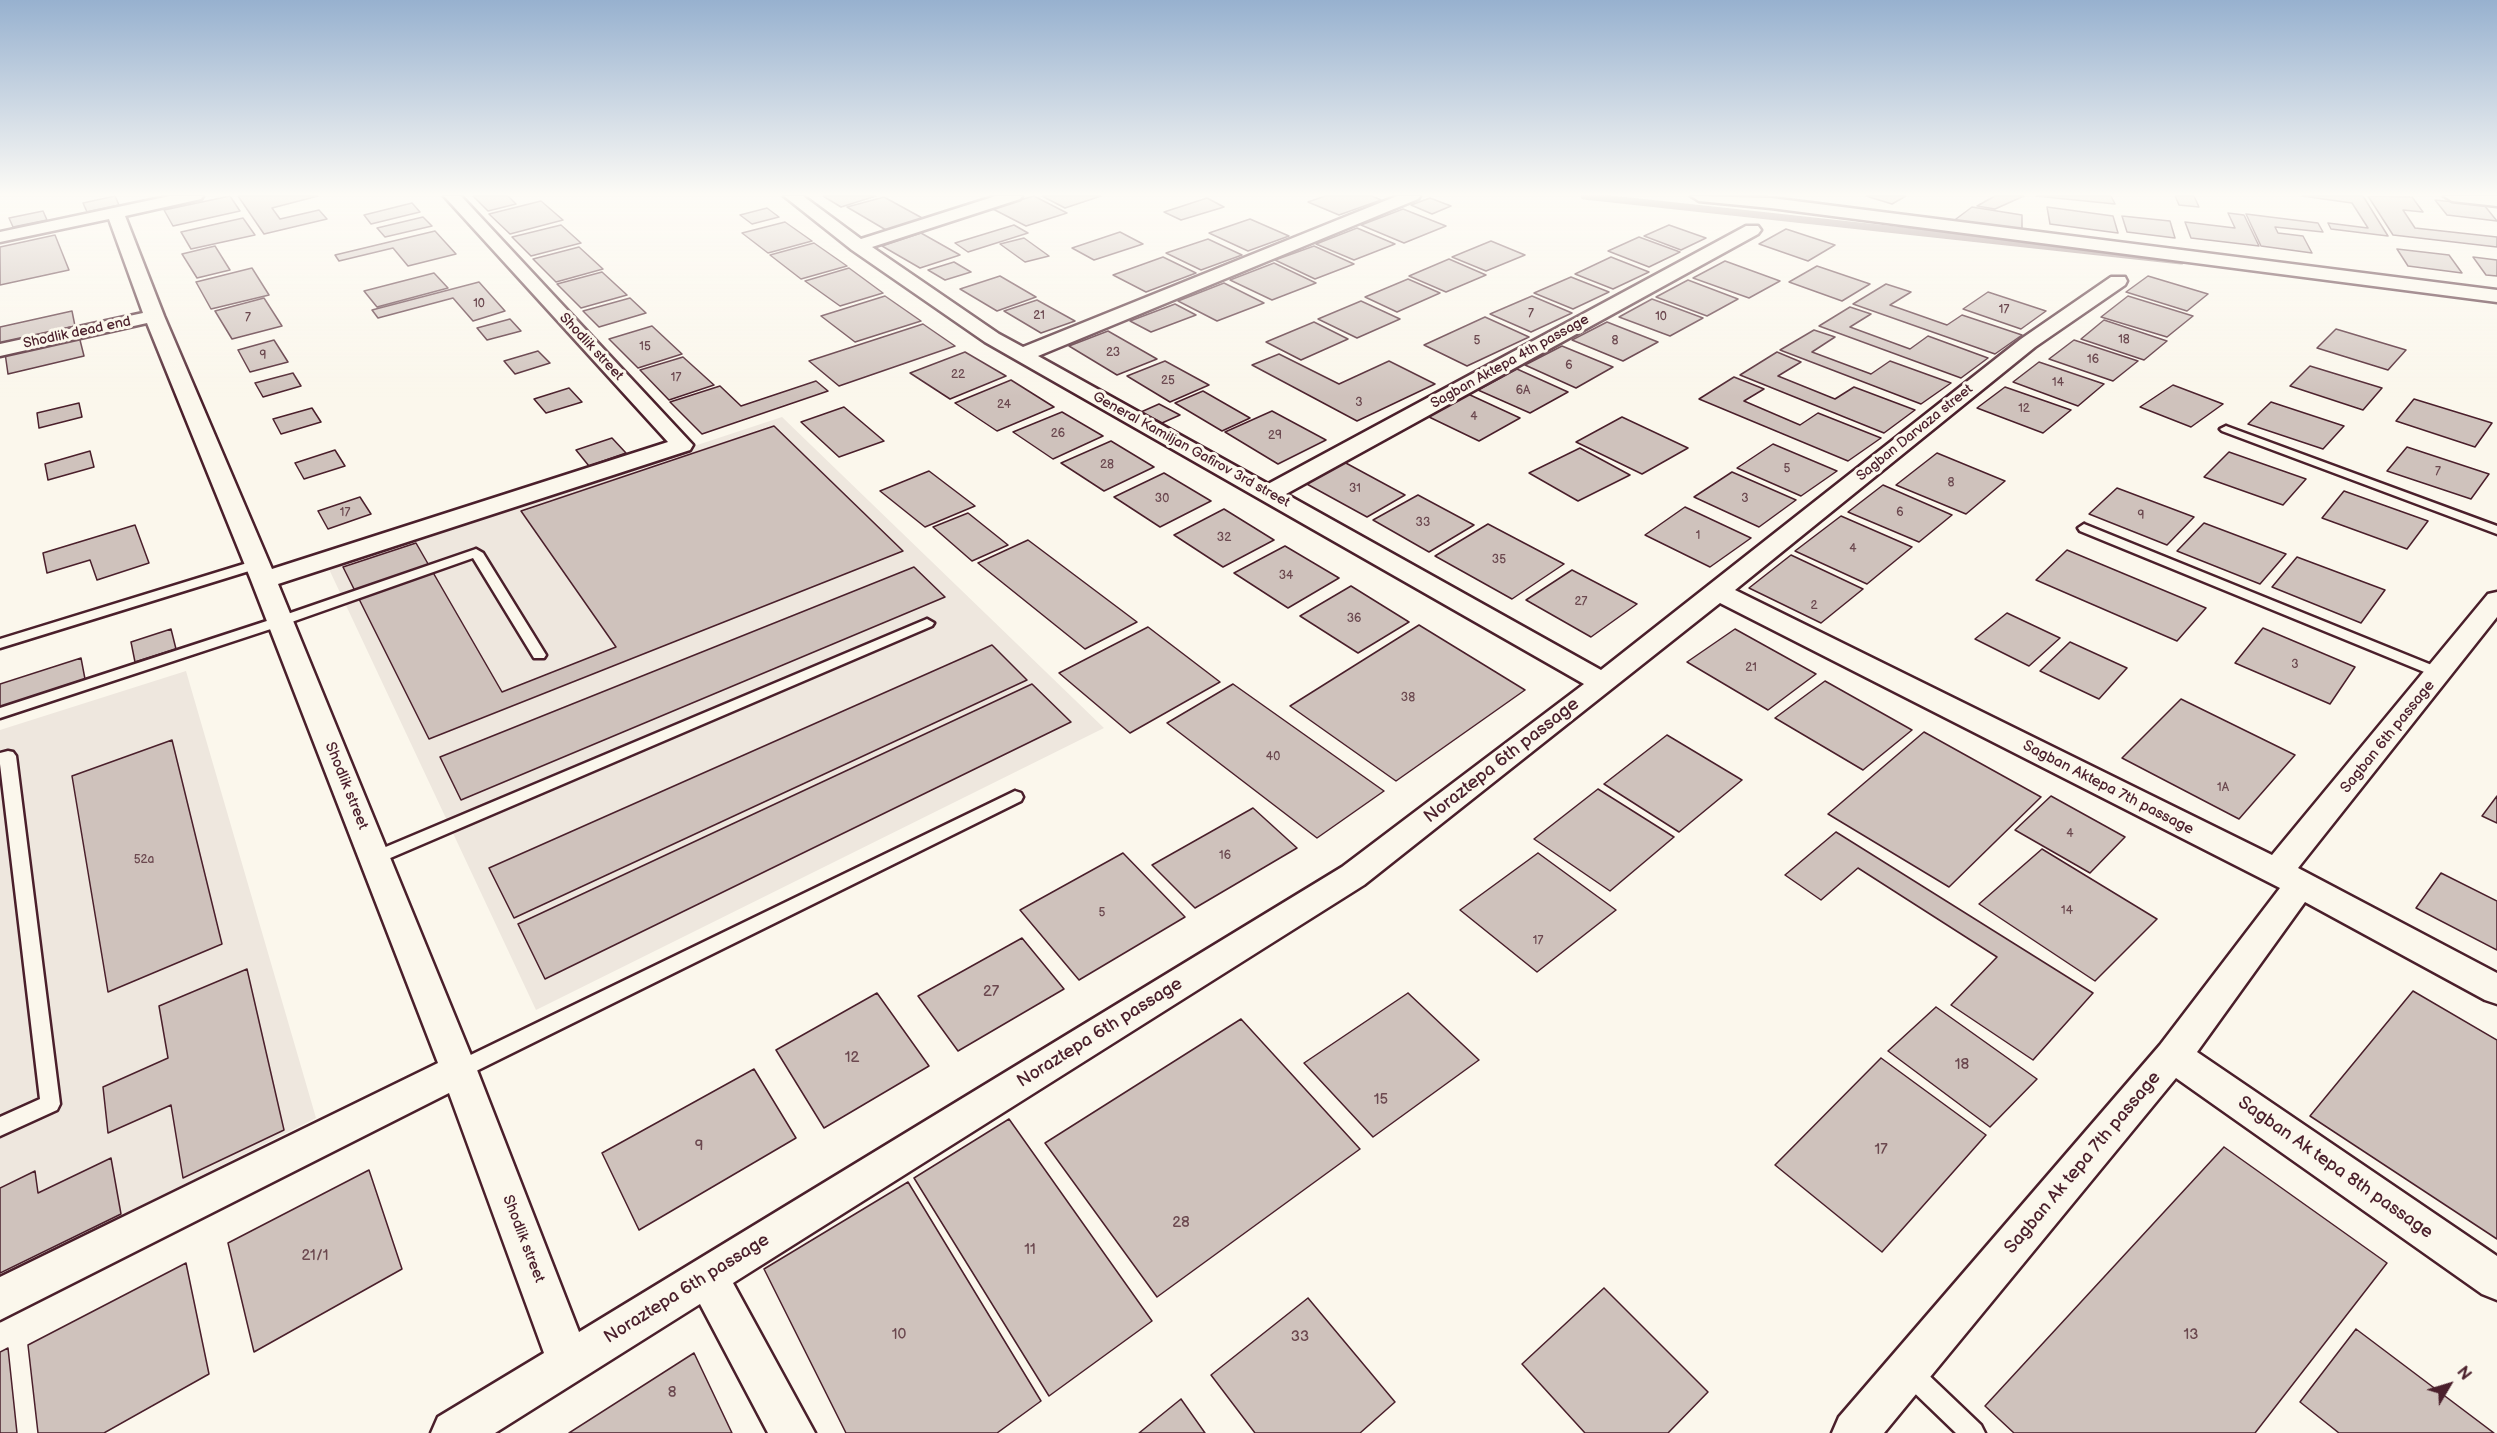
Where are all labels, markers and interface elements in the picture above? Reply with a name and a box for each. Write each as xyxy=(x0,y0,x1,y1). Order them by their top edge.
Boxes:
house number: 10 xyxy=(473,297,485,311)
house number: 17 xyxy=(1999,303,2009,317)
house number: 7 xyxy=(1528,307,1534,321)
house number: 21 xyxy=(1033,309,1045,323)
street label: Shodlik street xyxy=(555,310,627,384)
house number: 10 xyxy=(1655,310,1667,324)
house number: 7 xyxy=(245,311,251,325)
street label: Sagban Aktepa 4th passage xyxy=(1428,311,1592,413)
street label: Shodlik dead end xyxy=(22,313,132,353)
house number: 18 xyxy=(2118,333,2130,347)
house number: 5 xyxy=(1474,334,1480,348)
house number: 8 xyxy=(1612,334,1618,348)
house number: 15 xyxy=(639,340,651,354)
house number: 23 xyxy=(1106,346,1120,360)
house number: 9 xyxy=(260,349,266,363)
house number: 16 xyxy=(2087,353,2099,367)
house number: 6 xyxy=(1565,359,1573,373)
house number: 22 xyxy=(951,368,965,382)
house number: 17 xyxy=(671,371,681,385)
house number: 25 xyxy=(1161,374,1175,388)
house number: 14 xyxy=(2052,376,2064,390)
street label: Sagban Darvaza street xyxy=(1854,381,1976,485)
house number: 6A xyxy=(1516,384,1530,398)
street label: General Kamiljan Gafirov 3rd street xyxy=(1090,389,1292,511)
house number: 3 xyxy=(1355,396,1363,410)
house number: 24 xyxy=(997,398,1011,412)
house number: 12 xyxy=(2018,402,2030,416)
house number: 4 xyxy=(1470,410,1478,424)
house number: 26 xyxy=(1051,427,1065,441)
house number: 29 xyxy=(1268,429,1282,443)
house number: 28 xyxy=(1100,458,1114,472)
house number: 5 xyxy=(1784,462,1790,476)
house number: 7 xyxy=(2435,465,2441,479)
house number: 8 xyxy=(1948,476,1954,490)
house number: 31 xyxy=(1349,482,1361,496)
house number: 30 xyxy=(1155,492,1169,506)
house number: 3 xyxy=(1741,492,1749,506)
house number: 17 xyxy=(340,506,350,520)
house number: 6 xyxy=(1896,506,1904,520)
house number: 9 xyxy=(2138,509,2144,523)
house number: 33 xyxy=(1416,516,1430,530)
house number: 1 xyxy=(1696,529,1700,543)
house number: 32 xyxy=(1217,531,1231,545)
house number: 4 xyxy=(1849,542,1857,556)
house number: 35 xyxy=(1492,553,1506,567)
house number: 34 xyxy=(1279,569,1293,583)
house number: 27 xyxy=(1575,595,1587,609)
house number: 2 xyxy=(1810,599,1818,613)
house number: 36 xyxy=(1347,612,1361,626)
house number: 3 xyxy=(2291,658,2299,672)
house number: 21 xyxy=(1745,661,1757,675)
street label: Sagban 6th passage xyxy=(2337,677,2439,797)
house number: 38 xyxy=(1401,691,1415,705)
street label: Noraztepa 6th passage xyxy=(1420,694,1584,828)
street label: Sagban Aktepa 7th passage xyxy=(2020,737,2196,839)
street label: Shodlik street xyxy=(320,740,372,832)
house number: 40 xyxy=(1266,750,1280,764)
house number: 1A xyxy=(2217,781,2229,795)
house number: 4 xyxy=(2066,827,2074,841)
house number: 16 xyxy=(1219,849,1231,863)
house number: 52a xyxy=(134,853,154,867)
house number: 14 xyxy=(2061,904,2073,918)
house number: 5 xyxy=(1099,906,1105,920)
house number: 17 xyxy=(1533,934,1543,948)
street label: Noraztepa 6th passage xyxy=(1013,973,1187,1093)
house number: 27 xyxy=(983,983,999,1001)
house number: 12 xyxy=(845,1049,859,1067)
house number: 18 xyxy=(1955,1056,1969,1074)
street label: Sagban Ak tepa 7th passage xyxy=(2000,1067,2166,1259)
house number: 15 xyxy=(1374,1091,1388,1109)
street label: Sagban Ak tepa 8th passage xyxy=(2233,1092,2437,1244)
house number: 9 xyxy=(695,1137,703,1155)
house number: 17 xyxy=(1874,1141,1888,1159)
street label: Shodlik street xyxy=(498,1193,548,1285)
house number: 28 xyxy=(1172,1214,1190,1232)
street label: Noraztepa 6th passage xyxy=(600,1229,774,1349)
house number: 11 xyxy=(1024,1241,1036,1259)
house number: 21/1 xyxy=(301,1247,329,1265)
house number: 10 xyxy=(892,1326,906,1344)
house number: 13 xyxy=(2183,1326,2199,1344)
house number: 33 xyxy=(1291,1328,1309,1346)
north arrow xyxy=(2419,1355,2479,1415)
text: N xyxy=(2452,1363,2475,1384)
house number: 8 xyxy=(668,1384,676,1402)

